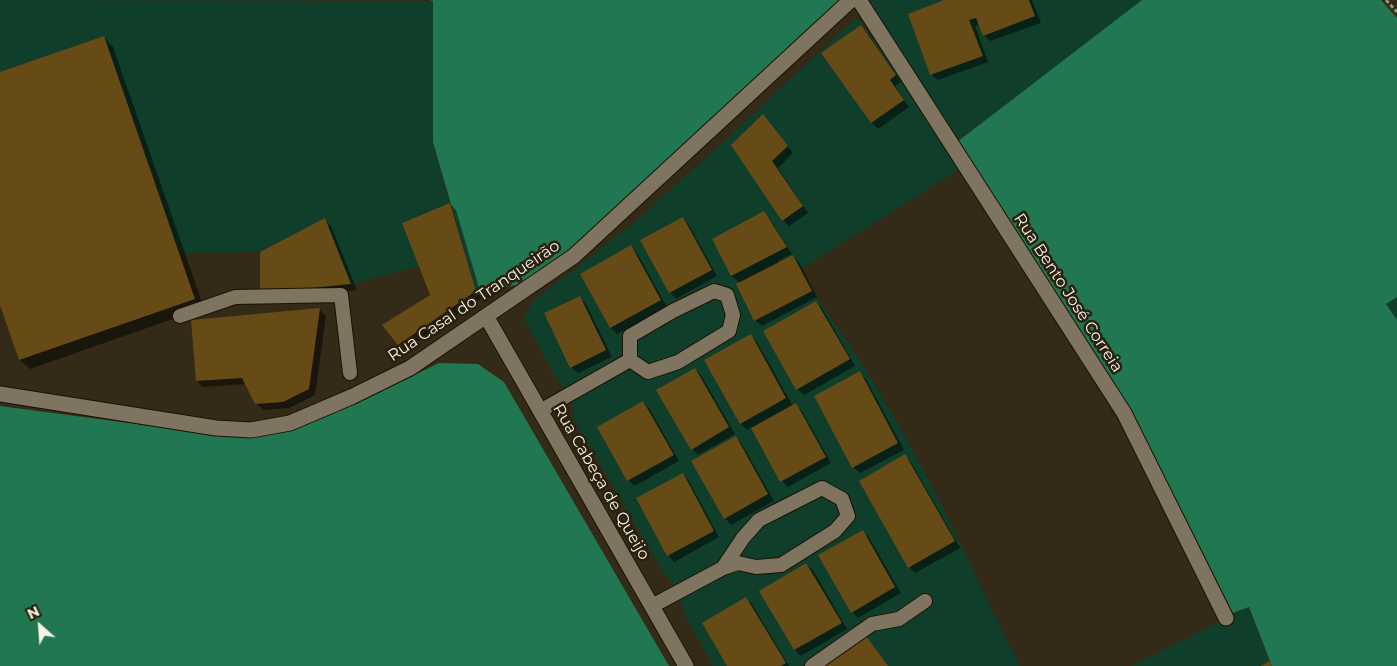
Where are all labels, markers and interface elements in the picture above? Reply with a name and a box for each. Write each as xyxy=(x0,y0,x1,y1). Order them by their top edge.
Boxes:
street label: Rua Bento José Correia xyxy=(1009,210,1127,376)
street label: Rua Casal do Tranqueirão xyxy=(384,236,564,366)
street label: Rua Cabeça de Queijo xyxy=(548,401,654,563)
north arrow xyxy=(15,601,65,651)
text: N xyxy=(24,602,42,623)

